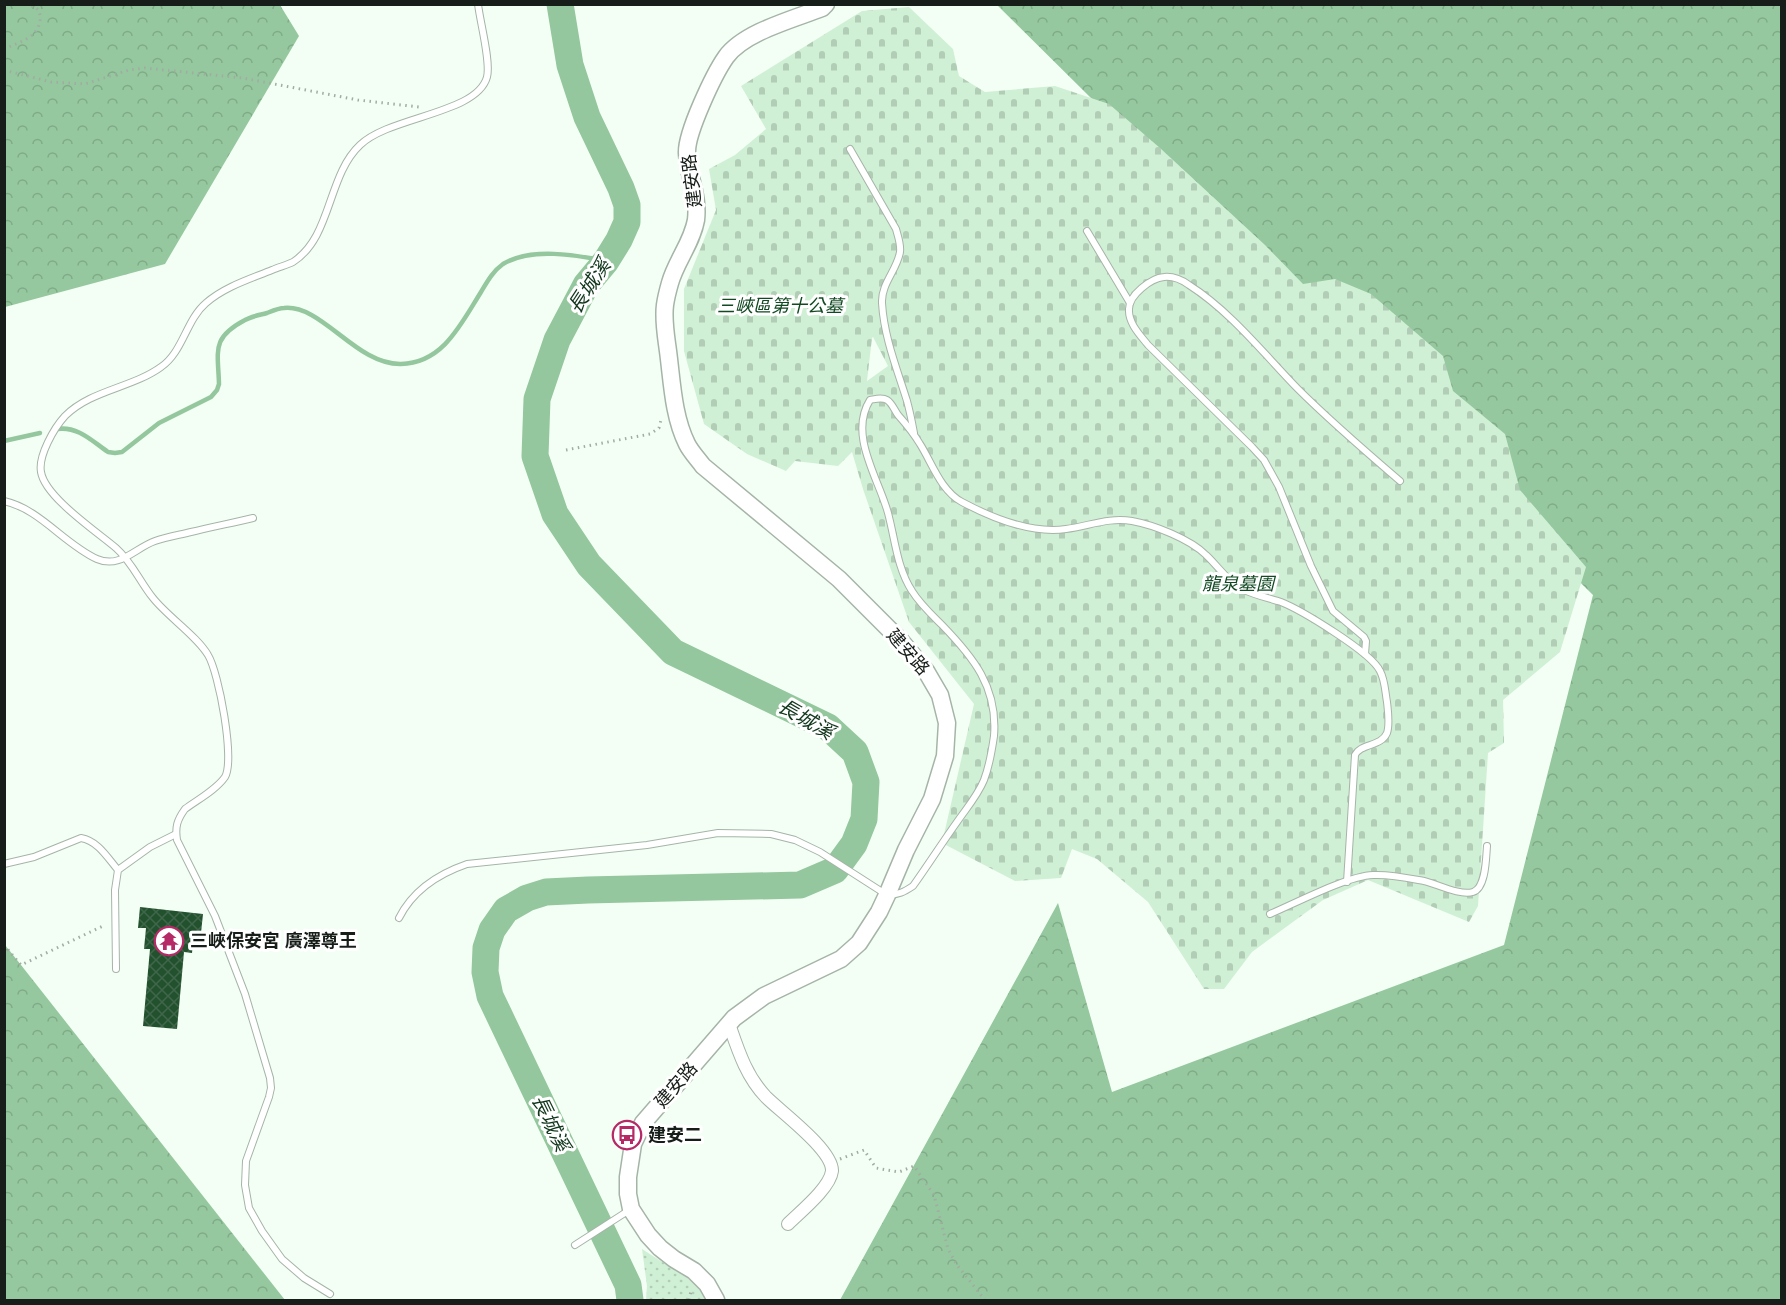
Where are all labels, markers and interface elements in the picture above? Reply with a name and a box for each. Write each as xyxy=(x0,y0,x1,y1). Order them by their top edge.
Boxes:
street label: 建安路 xyxy=(678,153,706,209)
water label: 長城溪 xyxy=(563,252,617,318)
park label: 三峽區第十公墓 xyxy=(717,295,846,317)
park label: 龍泉墓園 xyxy=(1202,573,1277,595)
street label: 建安路 xyxy=(882,624,934,680)
water label: 長城溪 xyxy=(774,694,841,746)
temple icon: 三峽保安宮 廣澤尊王 xyxy=(153,925,185,957)
place label: 三峽保安宮 廣澤尊王 xyxy=(190,930,357,952)
street label: 建安路 xyxy=(650,1057,702,1113)
water label: 長城溪 xyxy=(527,1091,576,1158)
bus stop icon: 建安二 xyxy=(611,1119,643,1151)
place label: 建安二 xyxy=(648,1124,702,1146)

